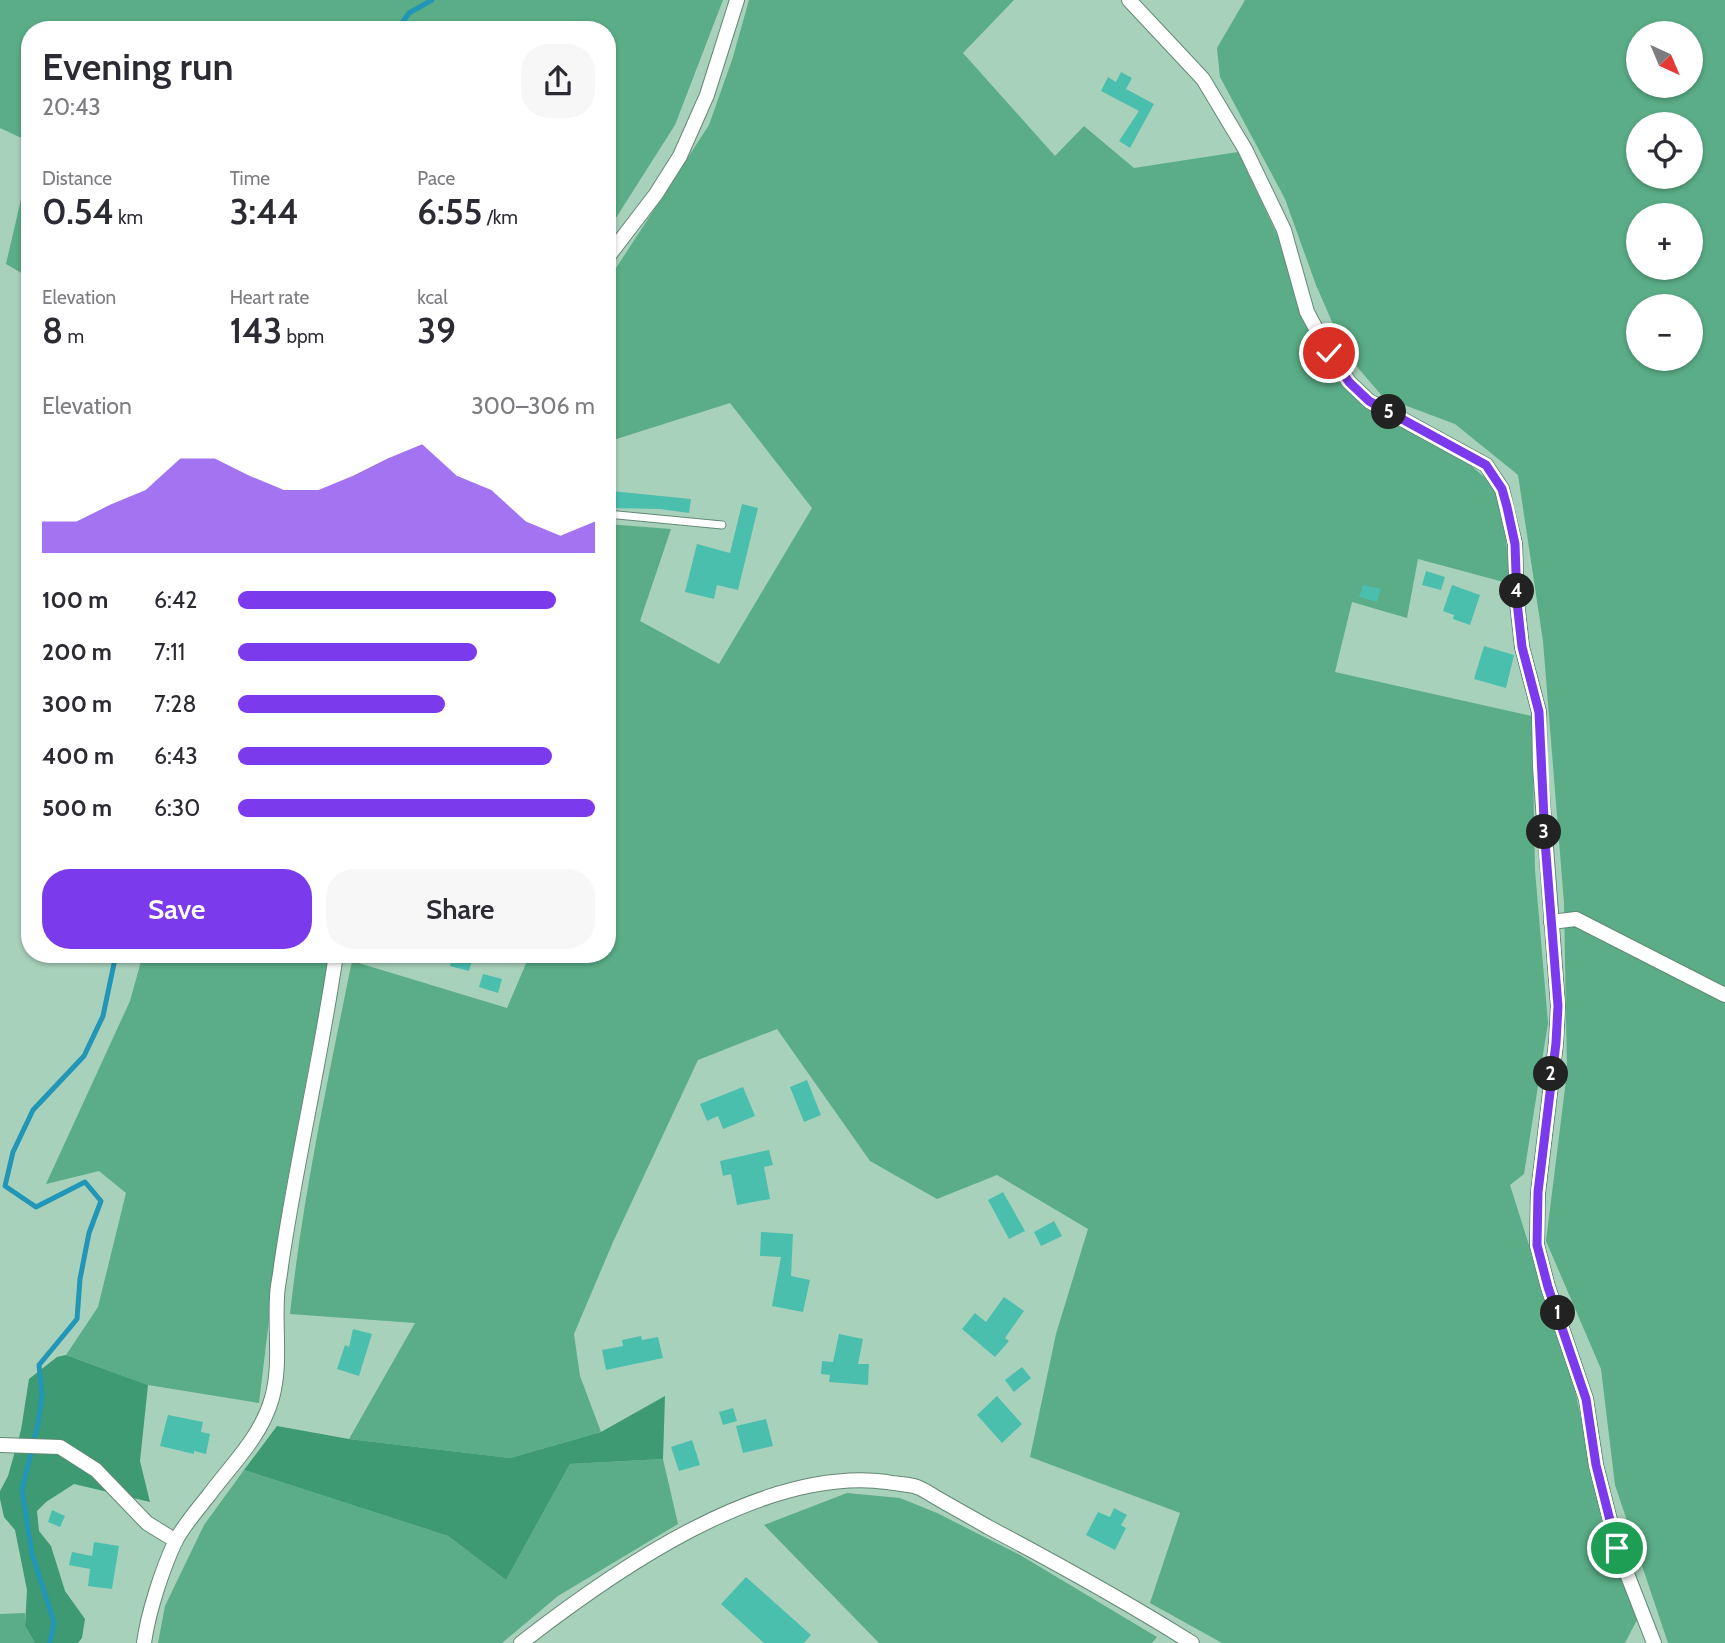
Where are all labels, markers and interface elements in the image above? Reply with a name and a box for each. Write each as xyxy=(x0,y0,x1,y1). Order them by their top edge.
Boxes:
north arrow xyxy=(1626,21,1703,98)
map controls xyxy=(1626,21,1703,371)
text: Evening run xyxy=(42,43,234,90)
button: share xyxy=(521,44,595,118)
text: 20:43 xyxy=(42,93,101,121)
button: locate xyxy=(1626,112,1703,189)
text: Distance xyxy=(42,167,112,190)
text: Time xyxy=(230,167,270,190)
text: Pace xyxy=(417,167,455,190)
text: 0.54 xyxy=(42,190,114,233)
text: 3:44 xyxy=(230,190,299,233)
text: 6:55 xyxy=(417,190,482,233)
button: + xyxy=(1626,203,1703,280)
text: km xyxy=(114,206,143,229)
text: /km xyxy=(482,206,518,229)
text: Elevation xyxy=(42,286,116,309)
text: Heart rate xyxy=(230,286,309,309)
text: kcal xyxy=(417,286,448,309)
button: − xyxy=(1626,294,1703,371)
text: 8 xyxy=(42,309,63,352)
text: 143 xyxy=(230,309,282,352)
text: 39 xyxy=(417,309,456,352)
pin xyxy=(1299,323,1359,383)
text: m xyxy=(63,325,84,348)
text: bpm xyxy=(282,325,324,348)
icon: check xyxy=(1310,334,1348,372)
text: Elevation xyxy=(42,392,132,420)
text: 300–306 m xyxy=(471,392,595,420)
pin: 5 xyxy=(1372,394,1406,430)
text: 5 xyxy=(1383,400,1394,423)
pin: 4 xyxy=(1500,574,1534,608)
text: 4 xyxy=(1511,579,1522,602)
text: 100 m xyxy=(42,586,108,614)
text: 6:42 xyxy=(154,586,197,614)
text: 200 m xyxy=(42,638,112,666)
text: 7:11 xyxy=(154,638,185,666)
text: 300 m xyxy=(42,690,112,718)
text: 7:28 xyxy=(154,690,196,718)
text: 400 m xyxy=(42,742,114,770)
text: 6:43 xyxy=(154,742,198,770)
text: 500 m xyxy=(42,794,112,822)
text: 6:30 xyxy=(154,794,200,822)
pin: 3 xyxy=(1526,814,1562,850)
text: 3 xyxy=(1538,820,1549,843)
button: Save xyxy=(42,869,312,949)
button: Share xyxy=(326,869,595,949)
pin: 2 xyxy=(1534,1056,1568,1092)
text: 2 xyxy=(1545,1062,1556,1085)
pin: 1 xyxy=(1540,1296,1576,1330)
text: 1 xyxy=(1554,1301,1561,1324)
pin xyxy=(1587,1518,1647,1578)
icon: arrive xyxy=(1598,1529,1636,1567)

